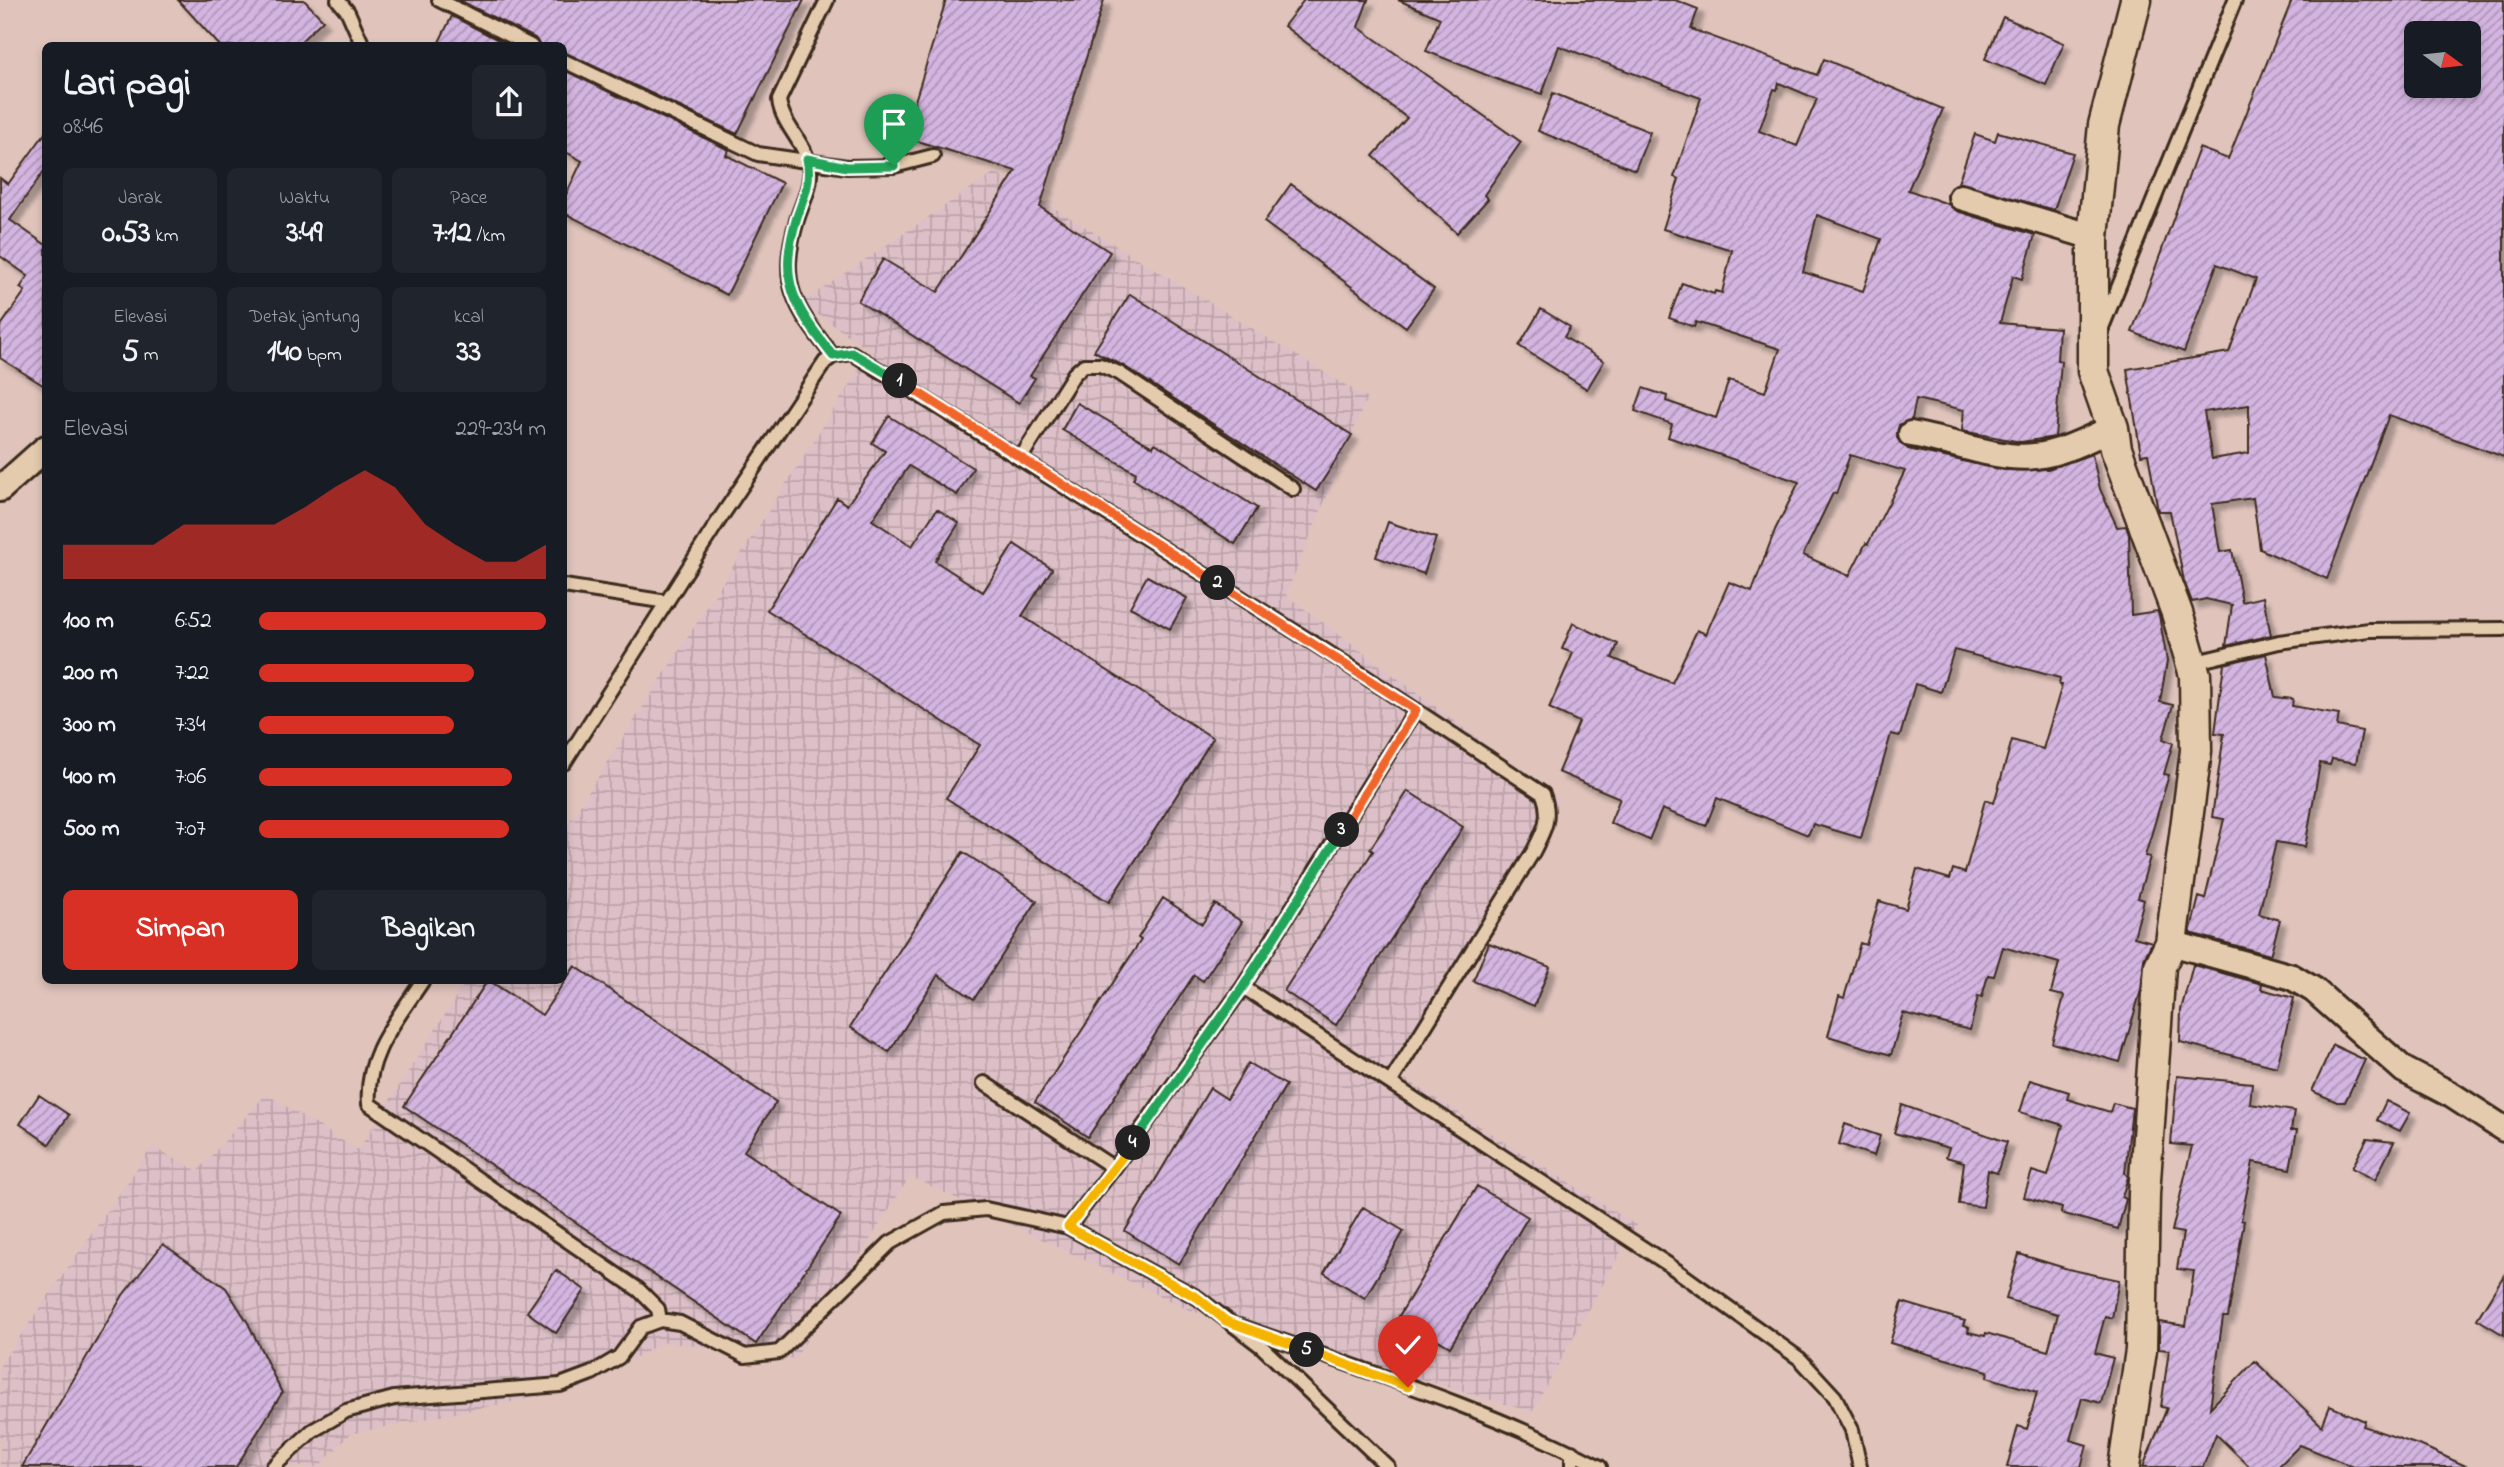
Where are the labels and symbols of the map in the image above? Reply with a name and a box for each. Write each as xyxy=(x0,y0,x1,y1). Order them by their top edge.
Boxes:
north arrow xyxy=(2404,21,2482,98)
pin xyxy=(864,94,924,166)
pin: 1 xyxy=(883,364,918,398)
pin: 2 xyxy=(1200,566,1236,600)
pin: 3 xyxy=(1324,812,1360,848)
pin: 4 xyxy=(1116,1126,1150,1160)
pin xyxy=(1378,1315,1438,1387)
pin: 5 xyxy=(1290,1332,1324,1368)

